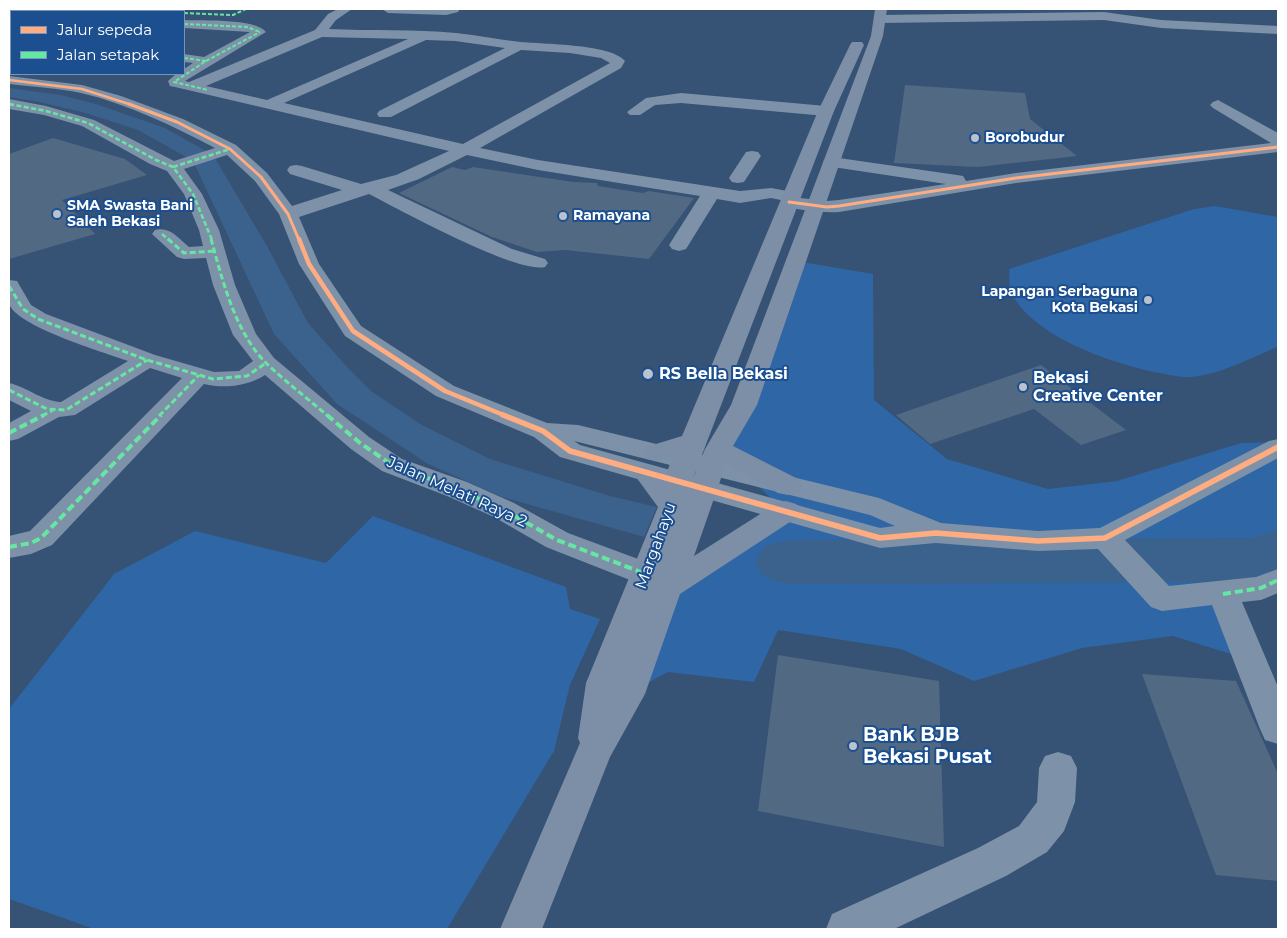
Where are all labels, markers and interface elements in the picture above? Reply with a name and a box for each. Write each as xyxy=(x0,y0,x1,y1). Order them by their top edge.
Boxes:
legend xyxy=(10,10,185,75)
text: Jalur sepeda xyxy=(57,20,152,39)
text: Jalan setapak xyxy=(57,45,159,64)
place label: Borobudur xyxy=(985,130,1065,146)
marker: Borobudur xyxy=(969,132,981,144)
place label: SMA Swasta Bani Saleh Bekasi xyxy=(67,198,193,230)
marker: SMA Swasta Bani Saleh Bekasi xyxy=(51,208,63,220)
place label: Ramayana xyxy=(573,208,650,224)
marker: Ramayana xyxy=(557,210,569,222)
place label: Lapangan Serbaguna Kota Bekasi xyxy=(981,284,1138,316)
marker: Lapangan Serbaguna Kota Bekasi xyxy=(1142,294,1154,306)
place label: RS Bella Bekasi xyxy=(659,364,788,384)
marker: RS Bella Bekasi xyxy=(641,367,655,381)
place label: Bekasi Creative Center xyxy=(1033,368,1163,406)
marker: Bekasi Creative Center xyxy=(1017,381,1029,393)
street label: Jalan Melati Raya 2 xyxy=(384,452,530,532)
street label: Margahayu xyxy=(631,500,681,592)
place label: Bank BJB Bekasi Pusat xyxy=(863,724,992,768)
marker: Bank BJB Bekasi Pusat xyxy=(847,740,859,752)

